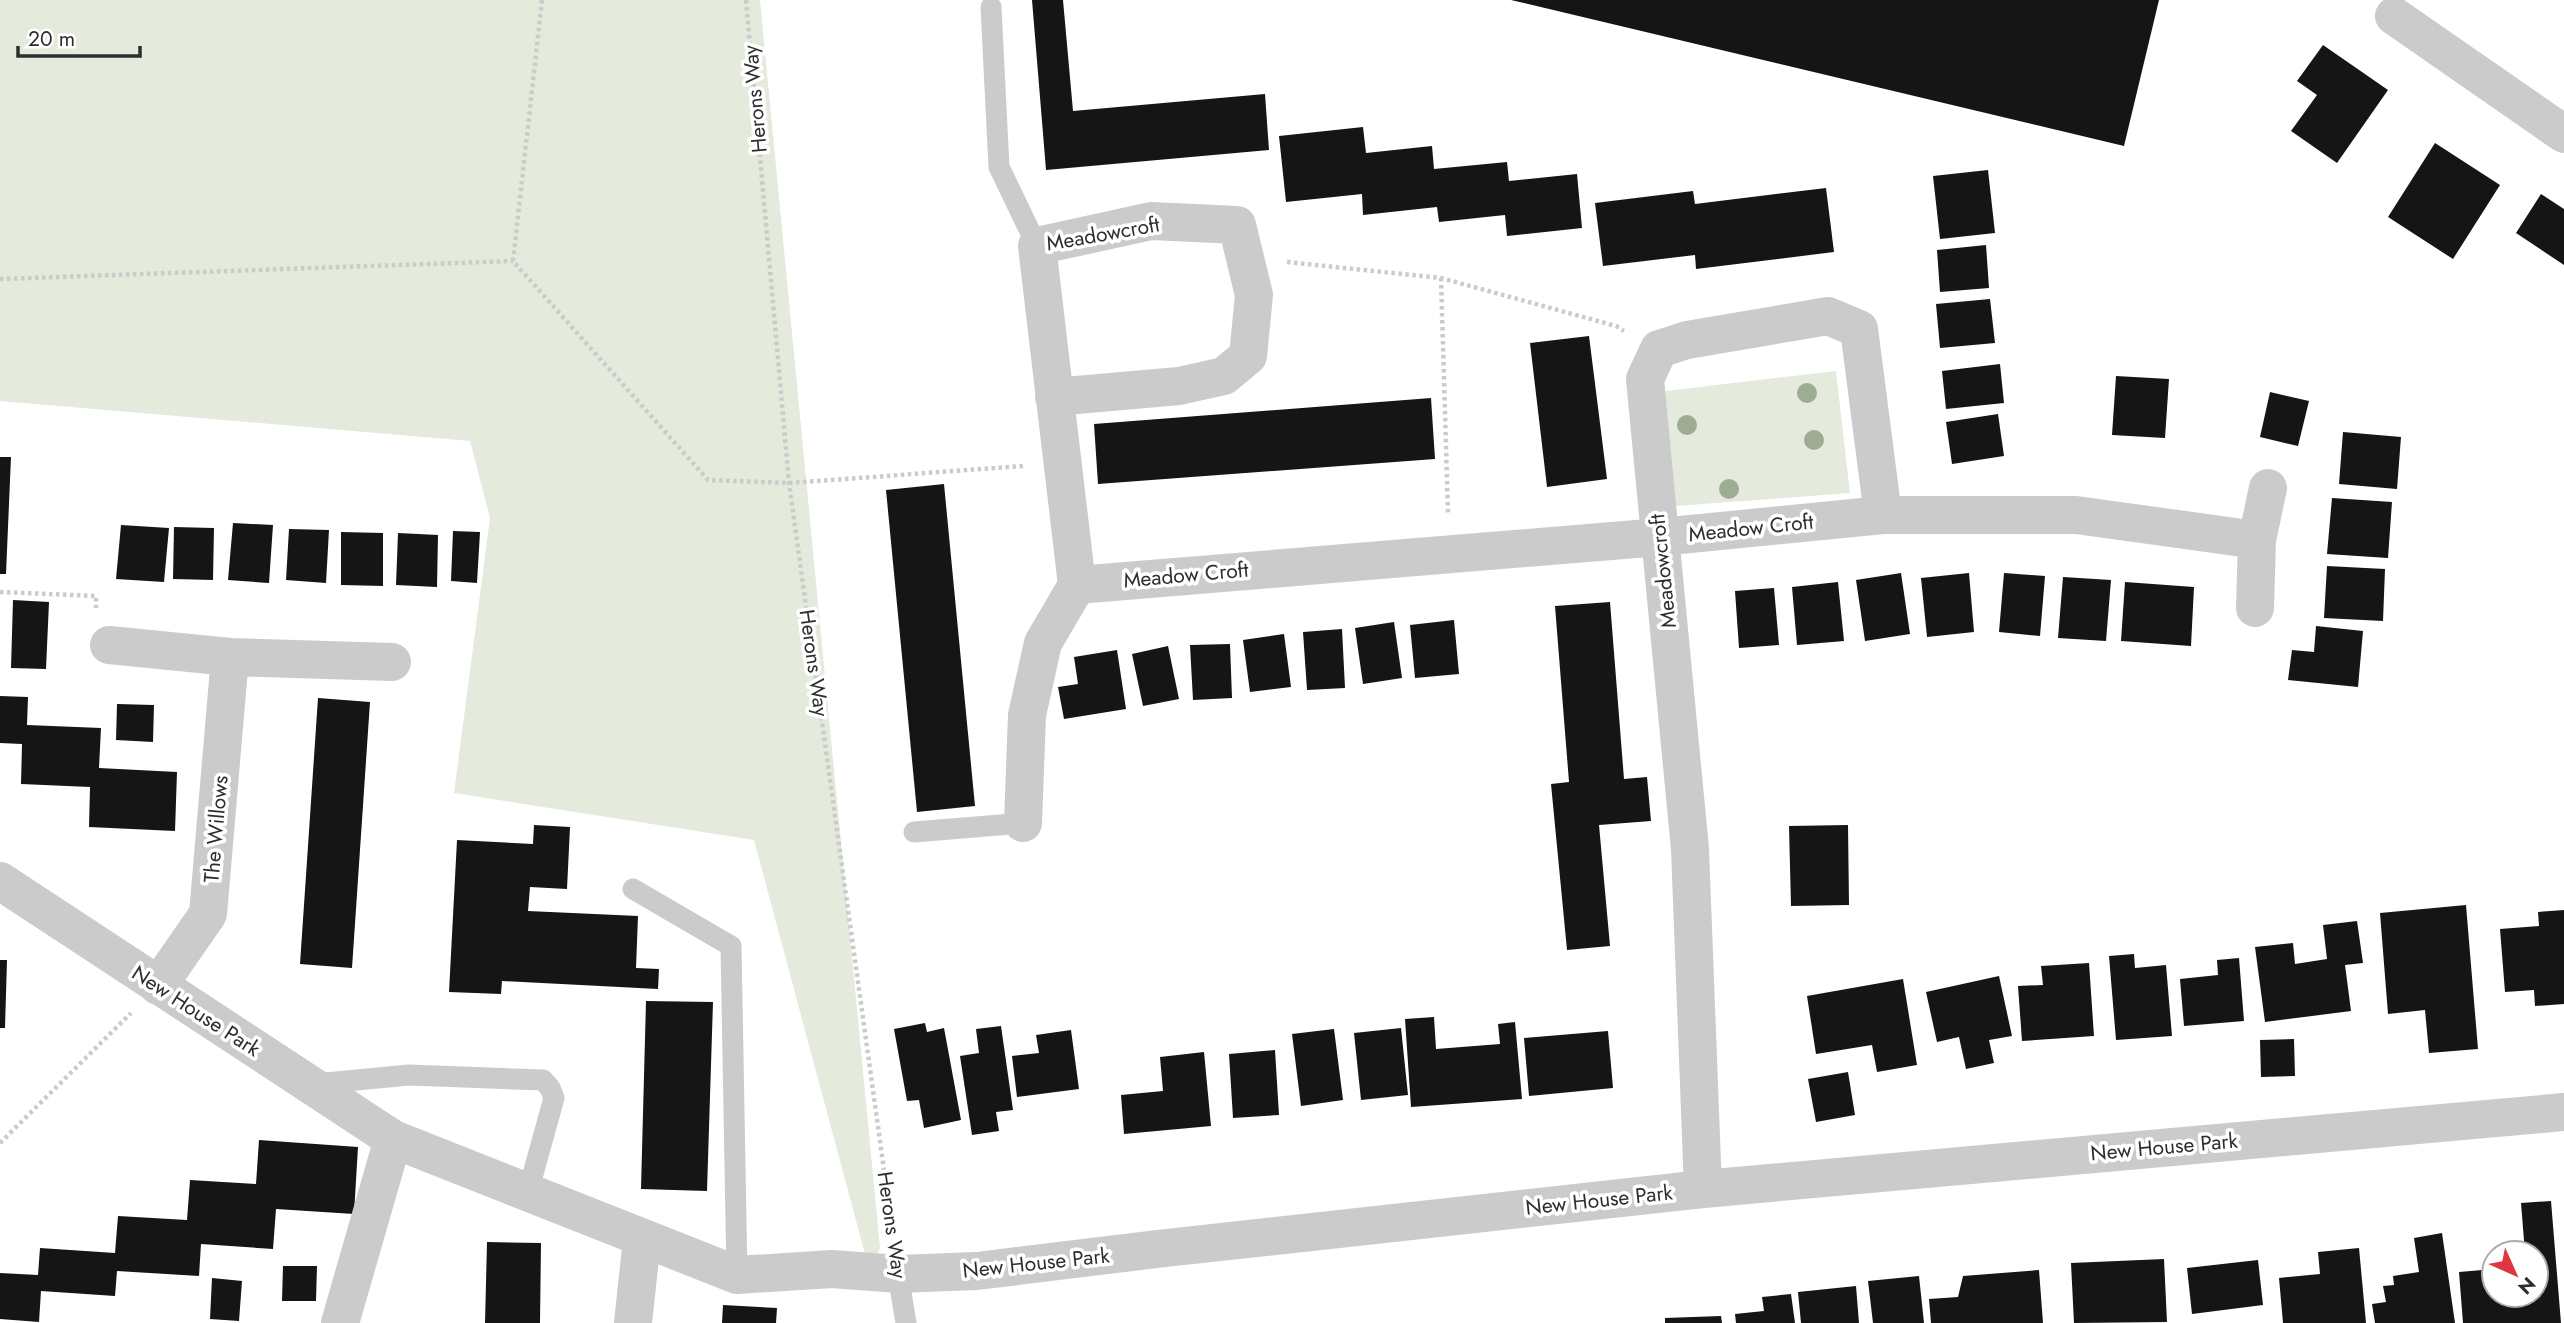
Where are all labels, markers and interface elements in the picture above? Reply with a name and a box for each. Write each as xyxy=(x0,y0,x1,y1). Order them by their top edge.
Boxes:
scale bar xyxy=(18,14,140,58)
text: 20 m xyxy=(28,24,75,54)
street label: Herons Way xyxy=(735,43,775,154)
street label: Meadowcroft xyxy=(1044,209,1162,259)
street label: Meadow Croft xyxy=(1687,507,1815,549)
street label: Meadowcroft xyxy=(1642,513,1684,629)
street label: Meadow Croft xyxy=(1122,555,1250,595)
street label: Herons Way xyxy=(792,607,836,719)
street label: The Willows xyxy=(196,774,236,884)
street label: New House Park xyxy=(126,958,267,1064)
street label: New House Park xyxy=(2089,1126,2240,1168)
street label: Herons Way xyxy=(870,1169,914,1281)
street label: New House Park xyxy=(1524,1177,1675,1223)
north arrow xyxy=(2480,1239,2550,1309)
street label: New House Park xyxy=(961,1240,1112,1286)
text: N xyxy=(2512,1271,2542,1301)

